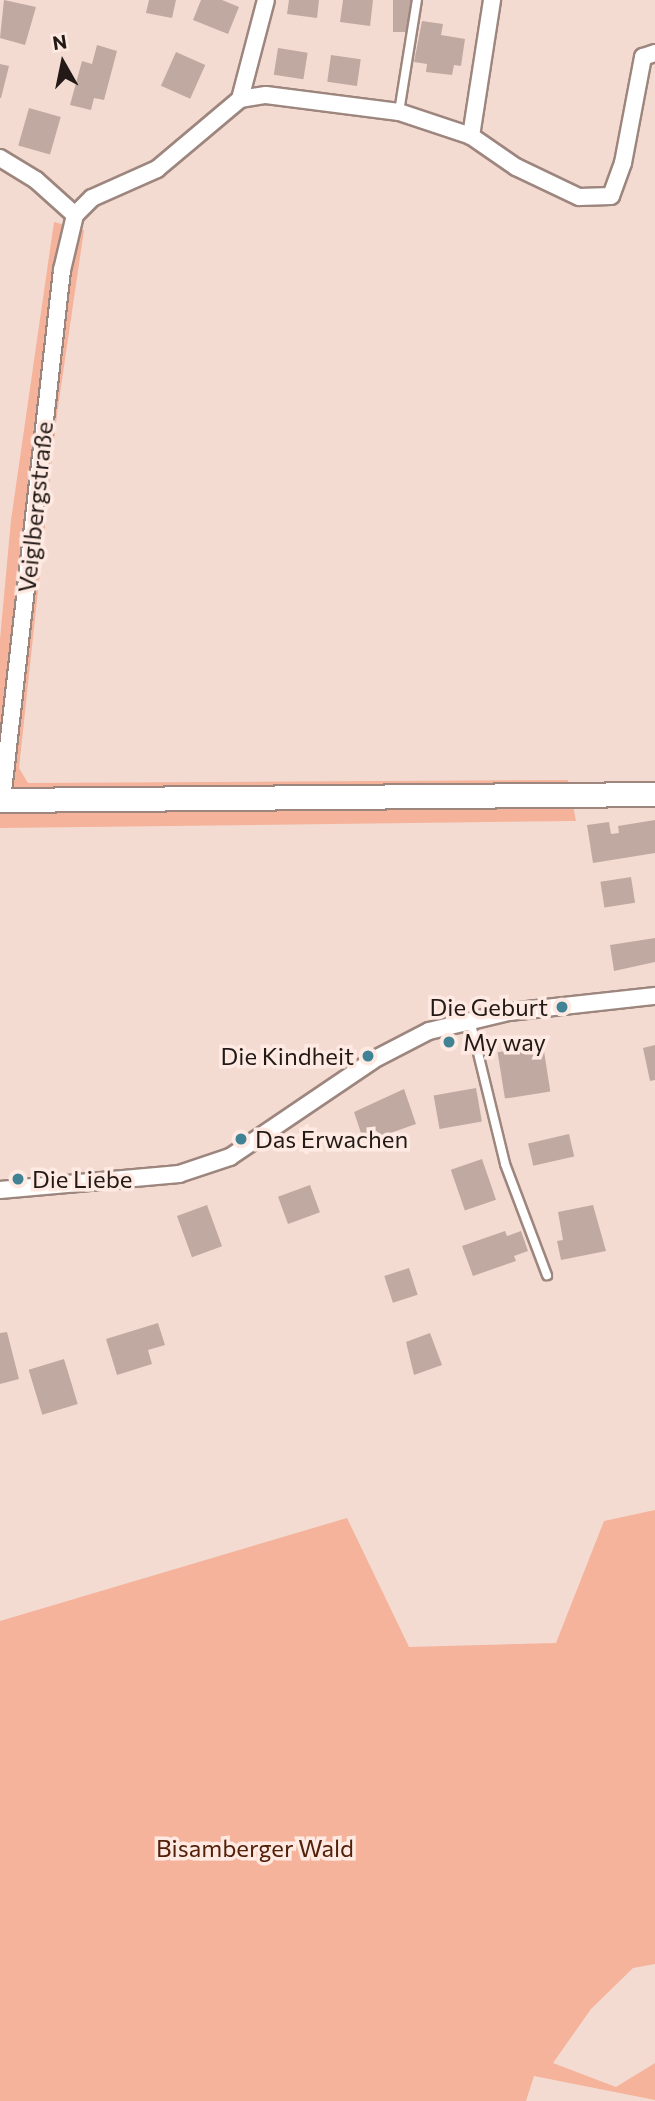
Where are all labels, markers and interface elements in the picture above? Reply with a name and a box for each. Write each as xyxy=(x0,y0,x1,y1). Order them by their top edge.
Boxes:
north arrow xyxy=(28,28,98,98)
text: N xyxy=(51,29,68,54)
street label: Veiglbergstraße xyxy=(12,420,58,594)
place label: Die Geburt xyxy=(430,993,548,1021)
marker: Die Geburt xyxy=(554,999,570,1015)
place label: My way xyxy=(463,1028,546,1056)
marker: My way xyxy=(441,1034,457,1050)
place label: Die Kindheit xyxy=(221,1042,354,1070)
marker: Die Kindheit xyxy=(360,1048,376,1064)
place label: Das Erwachen xyxy=(255,1125,408,1153)
marker: Das Erwachen xyxy=(233,1131,249,1147)
place label: Die Liebe xyxy=(32,1165,133,1193)
marker: Die Liebe xyxy=(10,1171,26,1187)
park label: Bisamberger Wald xyxy=(156,1834,354,1862)

